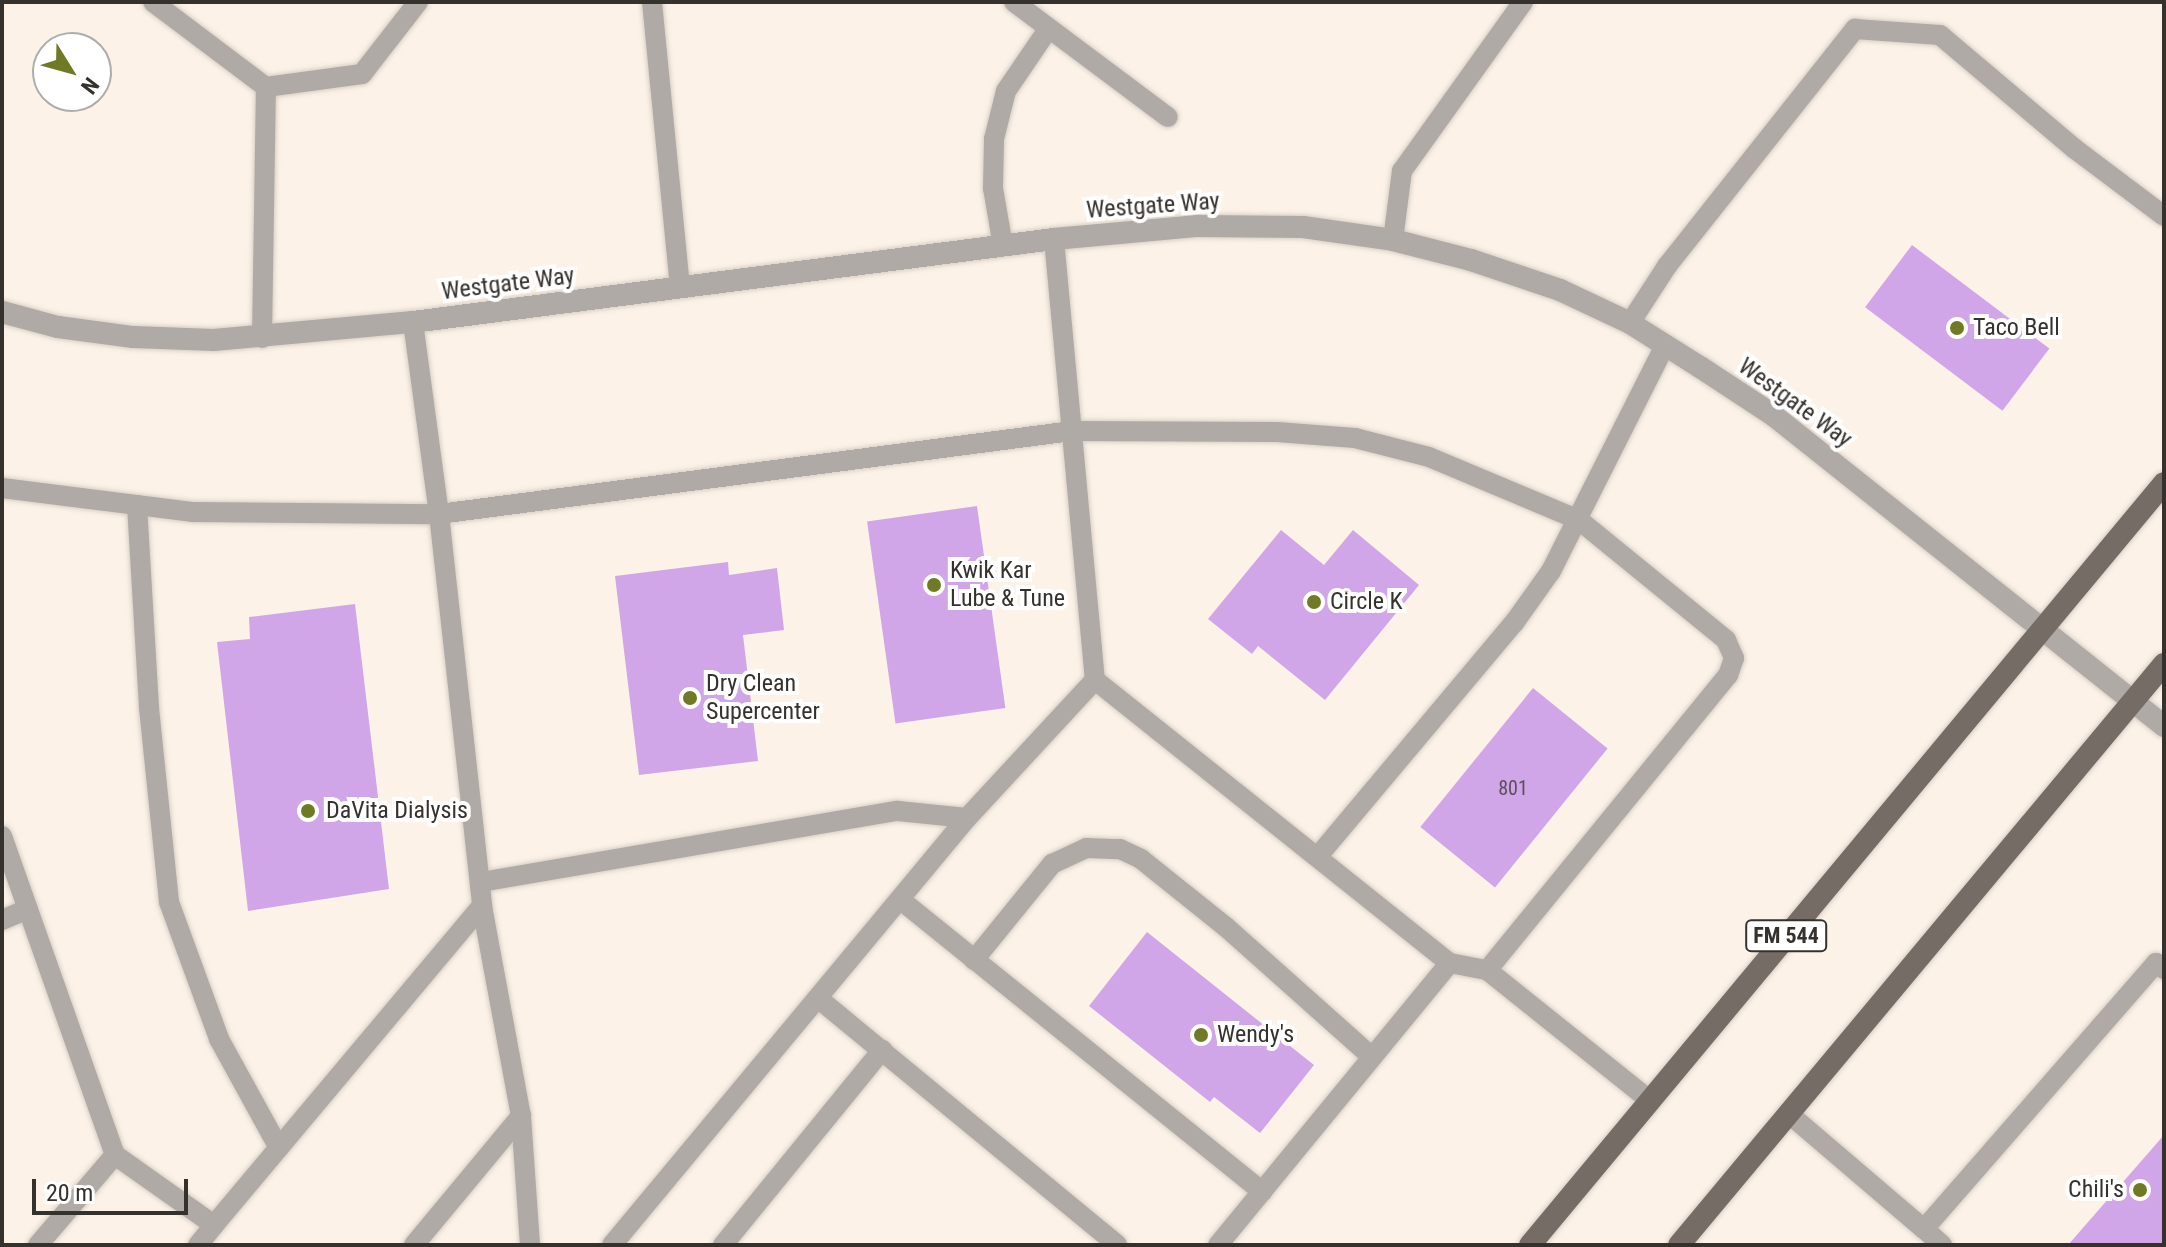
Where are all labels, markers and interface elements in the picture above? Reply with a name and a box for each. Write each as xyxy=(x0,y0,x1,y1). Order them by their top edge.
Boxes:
north arrow xyxy=(32,32,112,112)
text: N xyxy=(76,73,104,98)
street label: Westgate Way xyxy=(1085,187,1221,225)
street label: Westgate Way xyxy=(440,262,576,306)
place label: Taco Bell xyxy=(1973,314,2060,342)
marker: Taco Bell xyxy=(1948,319,1966,337)
street label: Westgate Way xyxy=(1732,352,1858,454)
place label: Kwik Kar Lube & Tune xyxy=(950,557,1066,613)
marker: Kwik Kar Lube & Tune xyxy=(925,576,943,594)
place label: Circle K xyxy=(1330,588,1403,616)
marker: Circle K xyxy=(1305,593,1323,611)
place label: Dry Clean Supercenter xyxy=(706,670,820,726)
marker: Dry Clean Supercenter xyxy=(681,689,699,707)
house number: 801 xyxy=(1498,776,1528,800)
place label: DaVita Dialysis xyxy=(326,797,468,825)
marker: DaVita Dialysis xyxy=(297,800,319,822)
road number: FM 544 xyxy=(1744,918,1828,954)
place label: Wendy's xyxy=(1217,1021,1294,1049)
marker: Wendy's xyxy=(1192,1026,1210,1044)
scale bar xyxy=(36,1163,192,1213)
place label: Chili's xyxy=(2068,1176,2124,1204)
text: 20 m xyxy=(46,1179,93,1207)
marker: Chili's xyxy=(2131,1181,2149,1199)

